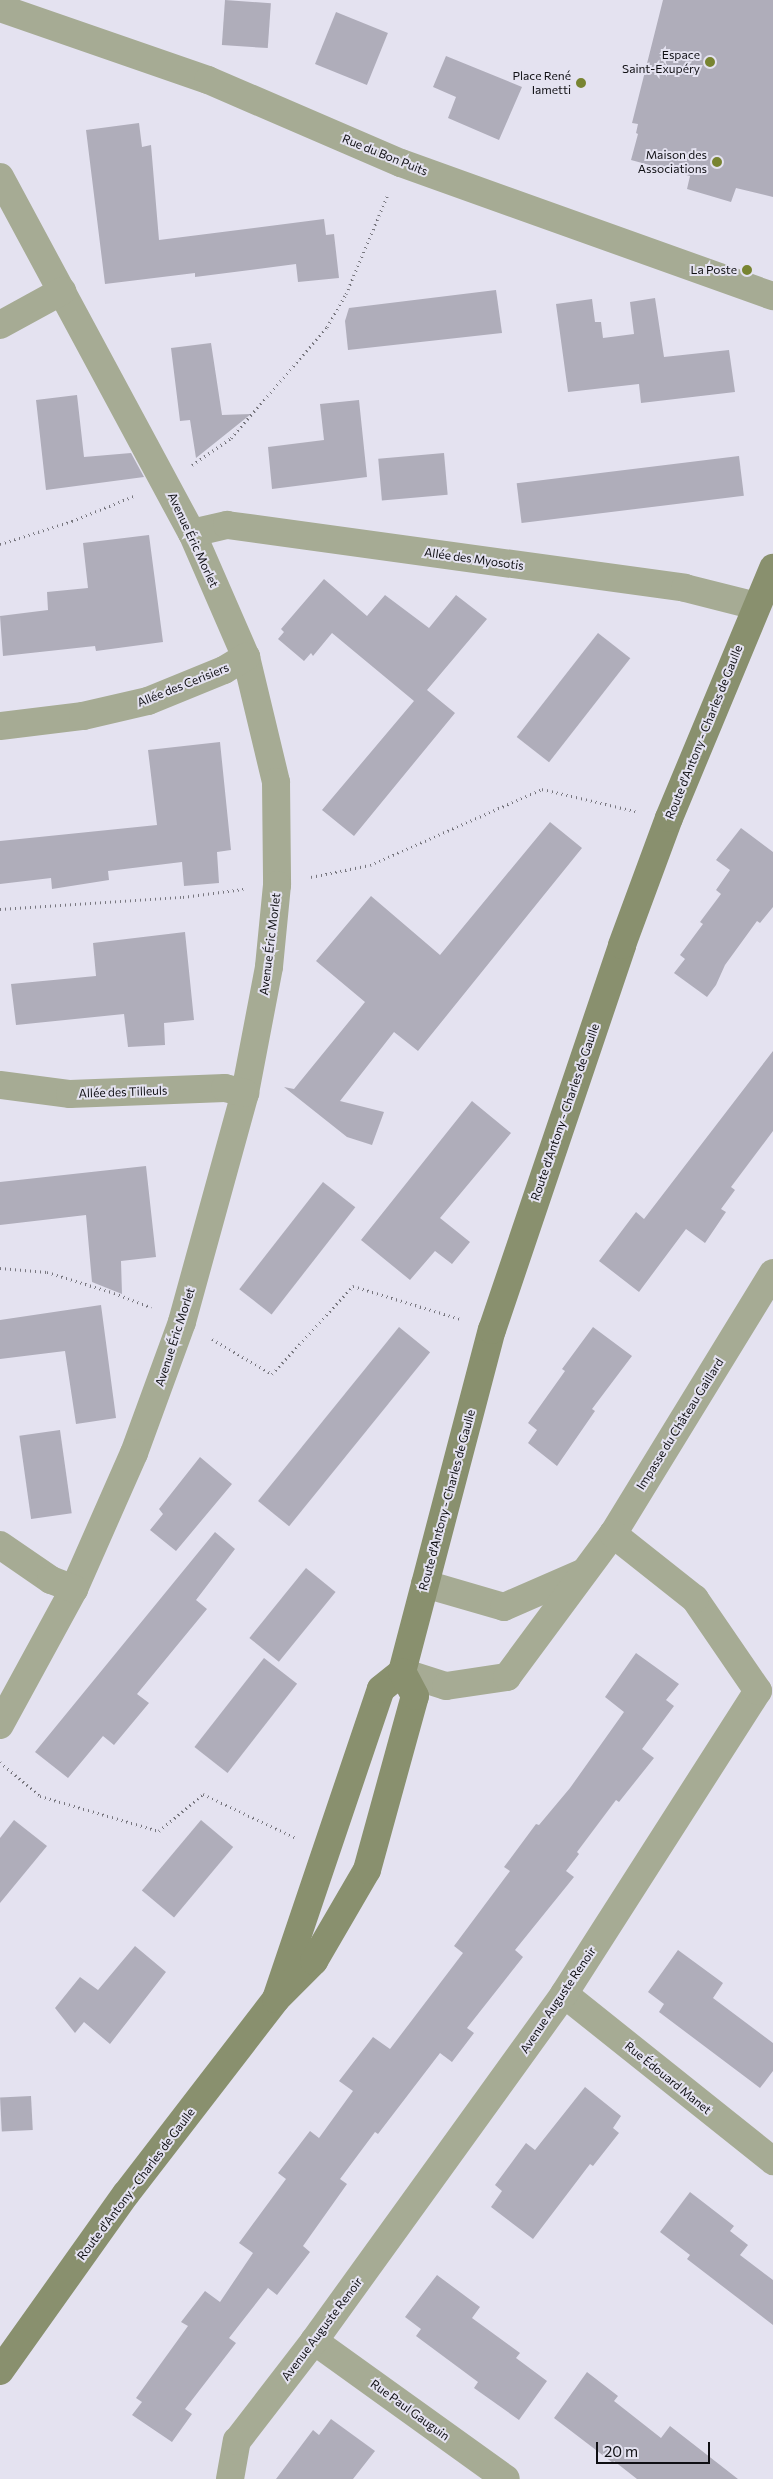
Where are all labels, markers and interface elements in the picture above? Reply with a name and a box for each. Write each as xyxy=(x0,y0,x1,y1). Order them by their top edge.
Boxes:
place label: Espace Saint-Exupéry xyxy=(622,48,700,76)
marker: Espace Saint-Exupéry xyxy=(704,56,716,68)
place label: Place René Iametti xyxy=(512,69,571,97)
marker: Place René Iametti xyxy=(575,77,587,89)
street label: Rue du Bon Puits xyxy=(340,131,430,179)
place label: Maison des Associations xyxy=(638,148,707,176)
marker: Maison des Associations xyxy=(711,156,723,168)
place label: La Poste xyxy=(691,263,737,277)
marker: La Poste xyxy=(741,264,753,276)
street label: Avenue Éric Morlet xyxy=(165,490,221,590)
street label: Allée des Myosotis xyxy=(423,545,525,573)
street label: Route d'Antony - Charles de Gaulle xyxy=(662,643,746,821)
street label: Allée des Cerisiers xyxy=(135,660,231,710)
street label: Avenue Éric Morlet xyxy=(257,892,283,996)
street label: Route d'Antony - Charles de Gaulle xyxy=(528,1021,602,1203)
street label: Allée des Tilleuls xyxy=(78,1083,168,1101)
street label: Avenue Éric Morlet xyxy=(152,1286,198,1388)
street label: Impasse du Château Gaillard xyxy=(633,1356,727,1492)
street label: Route d'Antony - Charles de Gaulle xyxy=(416,1408,478,1592)
street label: Avenue Auguste Renoir xyxy=(517,1944,599,2056)
street label: Rue Édouard Manet xyxy=(622,2039,714,2117)
street label: Route d'Antony - Charles de Gaulle xyxy=(74,2105,198,2263)
street label: Avenue Auguste Renoir xyxy=(279,2275,365,2383)
street label: Rue Paul Gauguin xyxy=(368,2377,452,2443)
scale bar xyxy=(598,2432,712,2464)
text: 20 m xyxy=(604,2442,638,2460)

